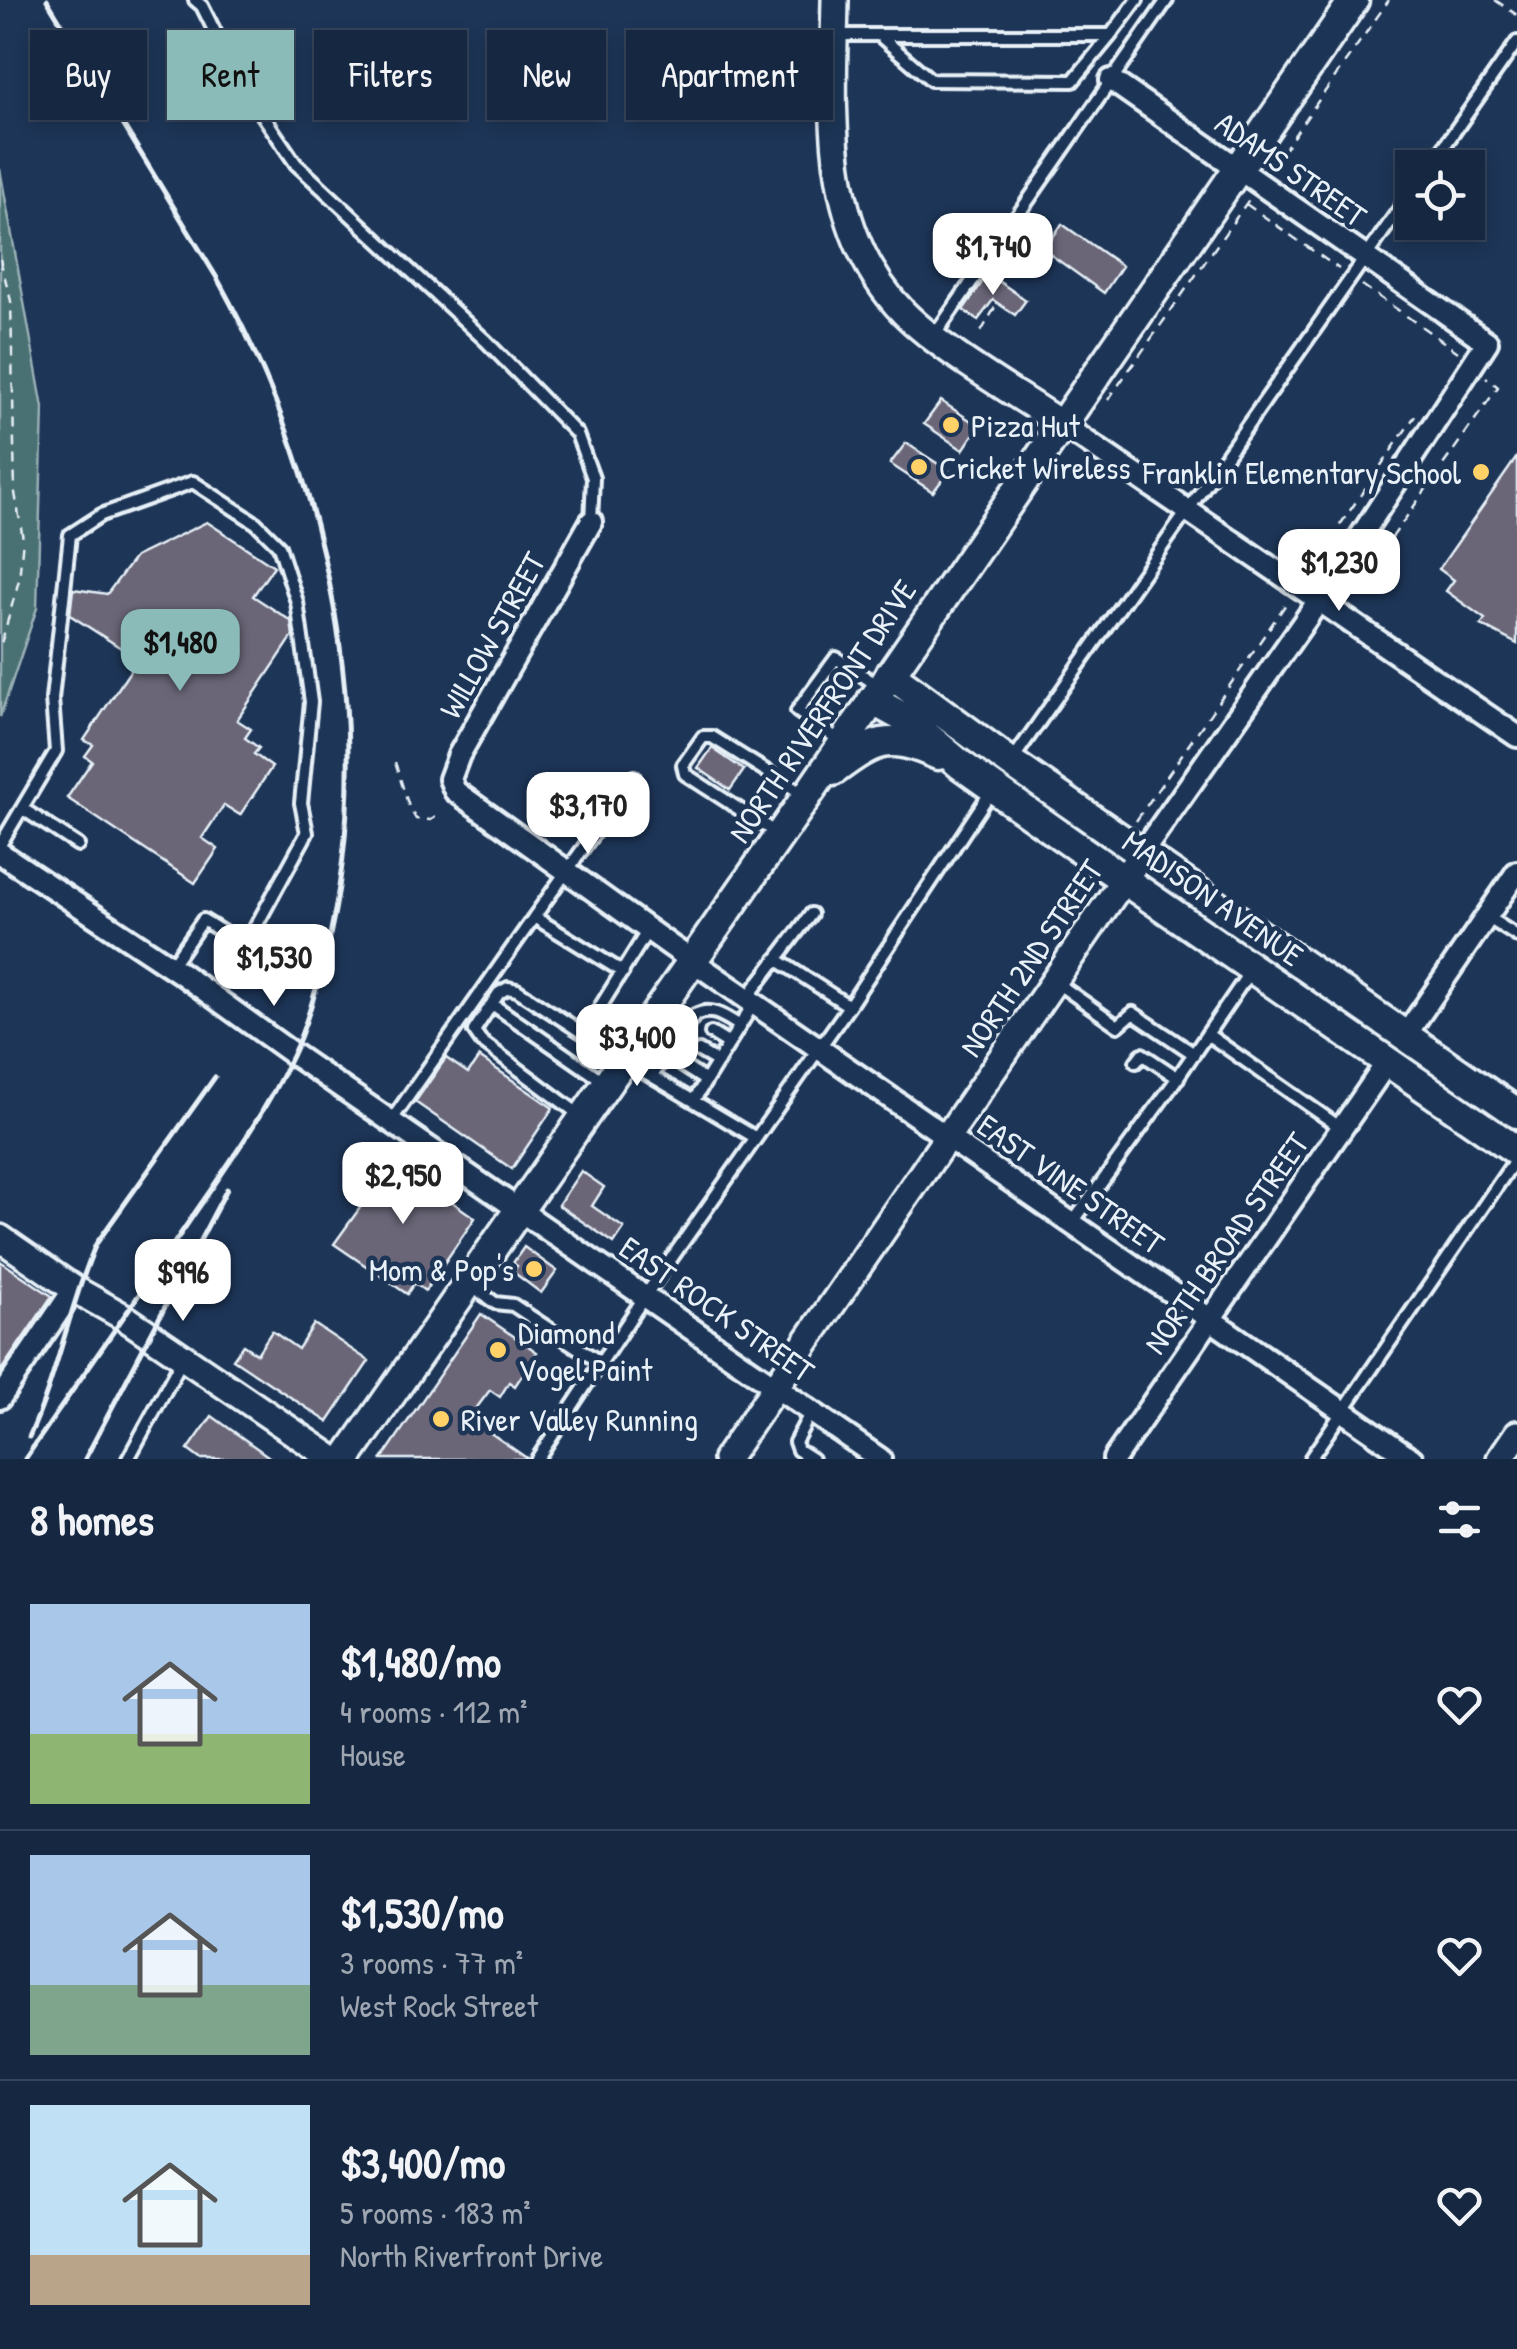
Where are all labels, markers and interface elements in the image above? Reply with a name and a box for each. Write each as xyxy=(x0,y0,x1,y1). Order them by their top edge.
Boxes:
chip: Buy xyxy=(30,30,147,120)
chip: Rent xyxy=(167,30,294,120)
chip: Filters xyxy=(314,30,467,120)
chip: New xyxy=(487,30,606,120)
chip: Apartment xyxy=(626,30,833,120)
street label: ADAMS STREET xyxy=(1207,101,1376,237)
map controls xyxy=(1395,150,1485,240)
button: locate xyxy=(1395,150,1485,240)
pin: $1,740 xyxy=(912,213,1074,298)
text: $1,740 xyxy=(955,224,1031,267)
place label: Pizza Hut xyxy=(971,404,1081,447)
marker: Pizza Hut xyxy=(940,414,962,436)
place label: Cricket Wireless xyxy=(939,446,1131,489)
place label: Franklin Elementary School xyxy=(1142,451,1461,494)
marker: Cricket Wireless xyxy=(908,456,930,478)
marker: Franklin Elementary School xyxy=(1470,461,1492,483)
pin: $1,230 xyxy=(1258,529,1420,614)
text: $1,230 xyxy=(1300,540,1378,583)
street label: WILLOW STREET xyxy=(429,544,556,726)
street label: NORTH RIVERFRONT DRIVE xyxy=(718,571,926,851)
pin: $1,480 xyxy=(99,609,261,694)
text: $1,480 xyxy=(143,620,217,663)
pin: $3,170 xyxy=(507,772,669,857)
text: $3,170 xyxy=(549,783,627,826)
street label: MADISON AVENUE xyxy=(1114,820,1312,976)
street label: NORTH 2ND STREET xyxy=(949,850,1113,1065)
pin: $1,530 xyxy=(193,924,355,1009)
text: $1,530 xyxy=(236,935,312,978)
pin: $3,400 xyxy=(556,1004,718,1089)
text: $3,400 xyxy=(598,1015,676,1058)
street label: EAST VINE STREET xyxy=(969,1104,1174,1265)
street label: NORTH BROAD STREET xyxy=(1134,1123,1319,1362)
pin: $2,950 xyxy=(322,1142,484,1227)
text: $2,950 xyxy=(364,1153,442,1196)
street label: EAST ROCK STREET xyxy=(611,1226,824,1393)
pin: $996 xyxy=(124,1239,242,1324)
place label: Mom & Pop's xyxy=(369,1248,514,1291)
text: $996 xyxy=(157,1250,209,1293)
marker: Mom & Pop's xyxy=(523,1258,545,1280)
place label: Diamond Vogel Paint xyxy=(518,1311,653,1391)
marker: Diamond Vogel Paint xyxy=(487,1339,509,1361)
place label: River Valley Running xyxy=(461,1398,698,1441)
marker: River Valley Running xyxy=(430,1408,452,1430)
text: 8 homes xyxy=(30,1491,154,1548)
icon: filters xyxy=(1432,1492,1487,1547)
text: $1,480/mo xyxy=(340,1633,501,1690)
icon: home xyxy=(110,1644,230,1764)
icon: heart xyxy=(1432,1677,1487,1732)
text: 4 rooms · 112 m² xyxy=(340,1690,527,1733)
text: House xyxy=(340,1733,406,1776)
text: $1,530/mo xyxy=(340,1884,504,1941)
icon: home xyxy=(110,1895,230,2015)
icon: heart xyxy=(1432,1928,1487,1983)
text: 3 rooms · 77 m² xyxy=(340,1941,523,1984)
text: West Rock Street xyxy=(340,1984,538,2027)
text: $3,400/mo xyxy=(340,2134,505,2191)
icon: home xyxy=(110,2145,230,2265)
icon: heart xyxy=(1432,2178,1487,2233)
text: 5 rooms · 183 m² xyxy=(340,2191,531,2234)
text: North Riverfront Drive xyxy=(340,2234,603,2277)

